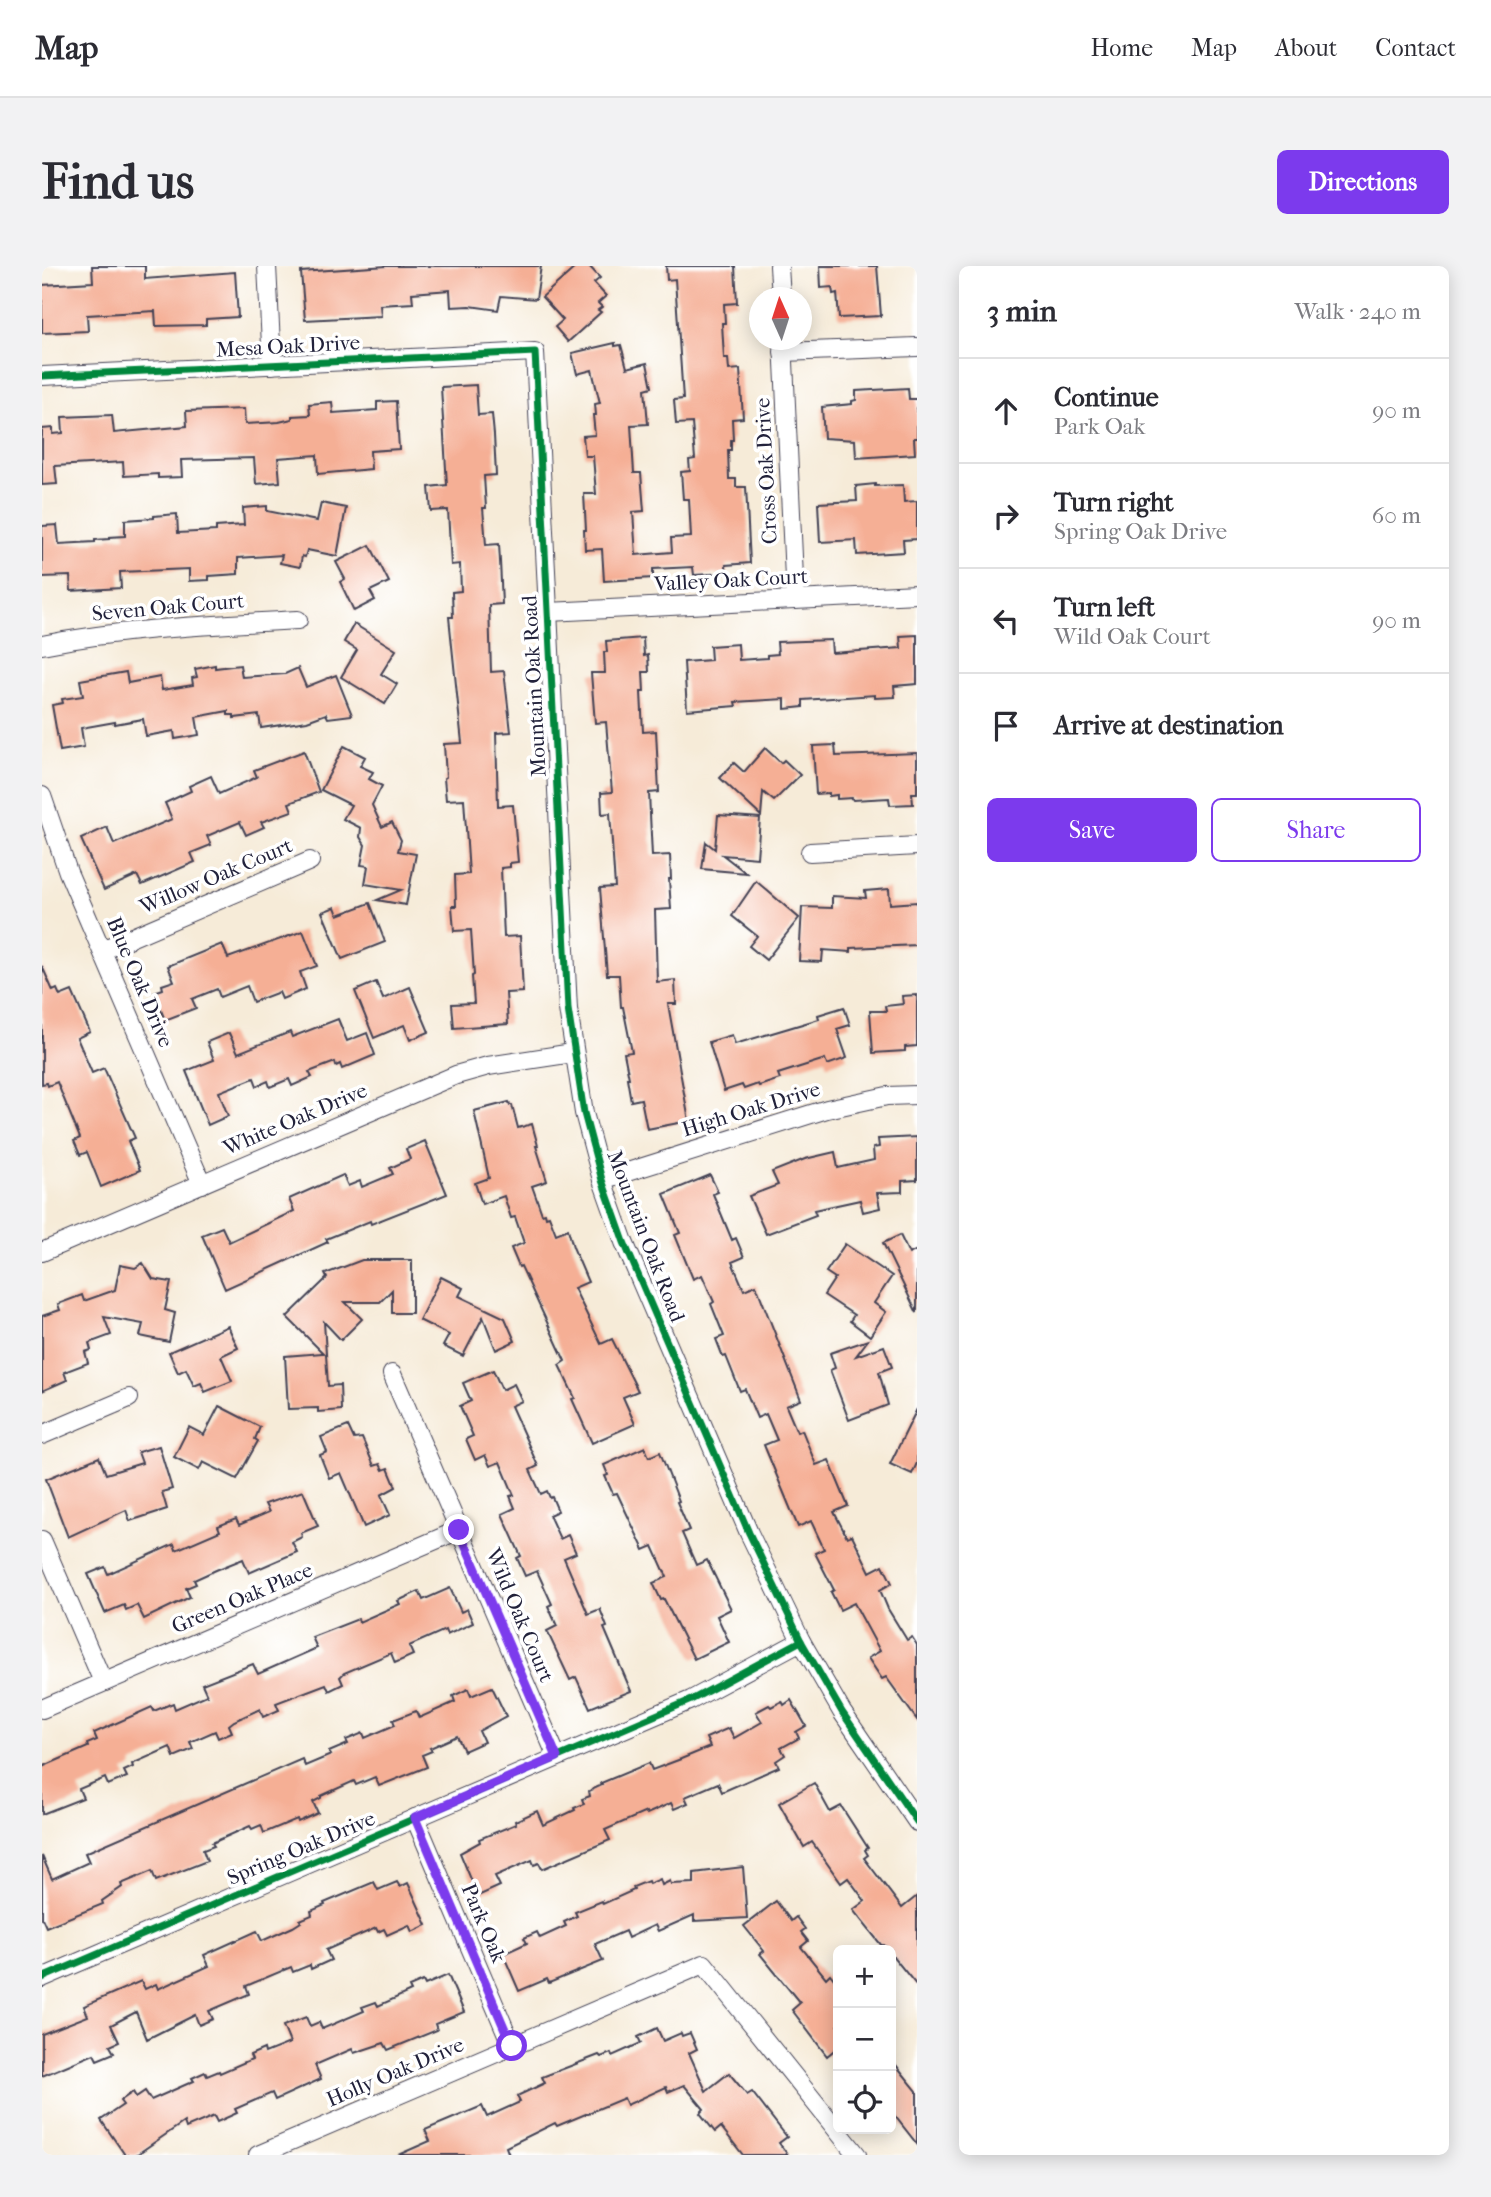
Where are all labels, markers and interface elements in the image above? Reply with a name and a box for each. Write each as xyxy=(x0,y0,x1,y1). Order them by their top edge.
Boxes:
text: Map xyxy=(35,29,98,68)
text: Home xyxy=(1091,34,1153,62)
text: Map xyxy=(1191,34,1237,62)
text: About xyxy=(1275,34,1337,62)
text: Contact xyxy=(1375,34,1456,62)
button: Directions xyxy=(1277,150,1449,214)
text: Find us xyxy=(42,153,194,211)
north arrow xyxy=(749,287,812,350)
text: 3 min xyxy=(987,294,1057,329)
text: Walk · 240 m xyxy=(1294,298,1421,325)
street label: Mesa Oak Drive xyxy=(215,330,361,362)
text: Continue xyxy=(1054,382,1159,413)
icon: ahead xyxy=(987,392,1025,430)
street label: Cross Oak Drive xyxy=(750,397,782,545)
text: 90 m xyxy=(1372,397,1421,424)
text: Park Oak xyxy=(1054,413,1145,440)
text: Turn right xyxy=(1054,487,1174,518)
icon: right xyxy=(987,497,1025,535)
text: 60 m xyxy=(1372,502,1421,529)
text: Spring Oak Drive xyxy=(1054,518,1227,545)
street label: Valley Oak Court xyxy=(652,564,809,596)
street label: Seven Oak Court xyxy=(91,588,246,626)
text: Turn left xyxy=(1054,592,1155,623)
street label: Mountain Oak Road xyxy=(517,594,551,777)
icon: left xyxy=(987,602,1025,640)
text: 90 m xyxy=(1372,607,1421,634)
text: Wild Oak Court xyxy=(1054,623,1211,650)
icon: arrive xyxy=(987,707,1025,745)
text: Arrive at destination xyxy=(1054,710,1284,741)
button: Save xyxy=(987,798,1197,862)
button: Share xyxy=(1211,798,1421,862)
street label: Willow Oak Court xyxy=(135,833,296,919)
street label: Blue Oak Drive xyxy=(102,913,178,1051)
street label: High Oak Drive xyxy=(679,1077,823,1141)
street label: White Oak Drive xyxy=(219,1078,370,1160)
street label: Mountain Oak Road xyxy=(602,1147,690,1326)
route end xyxy=(443,1514,474,1545)
street label: Wild Oak Court xyxy=(481,1544,559,1686)
street label: Green Oak Place xyxy=(168,1558,316,1638)
street label: Spring Oak Drive xyxy=(224,1806,378,1890)
street label: Park Oak xyxy=(457,1880,511,1966)
map controls xyxy=(833,1945,896,2134)
button: + xyxy=(833,1945,896,2008)
button: − xyxy=(833,2008,896,2071)
route start xyxy=(496,2030,527,2061)
street label: Holly Oak Drive xyxy=(323,2032,467,2112)
button: locate xyxy=(833,2071,896,2134)

